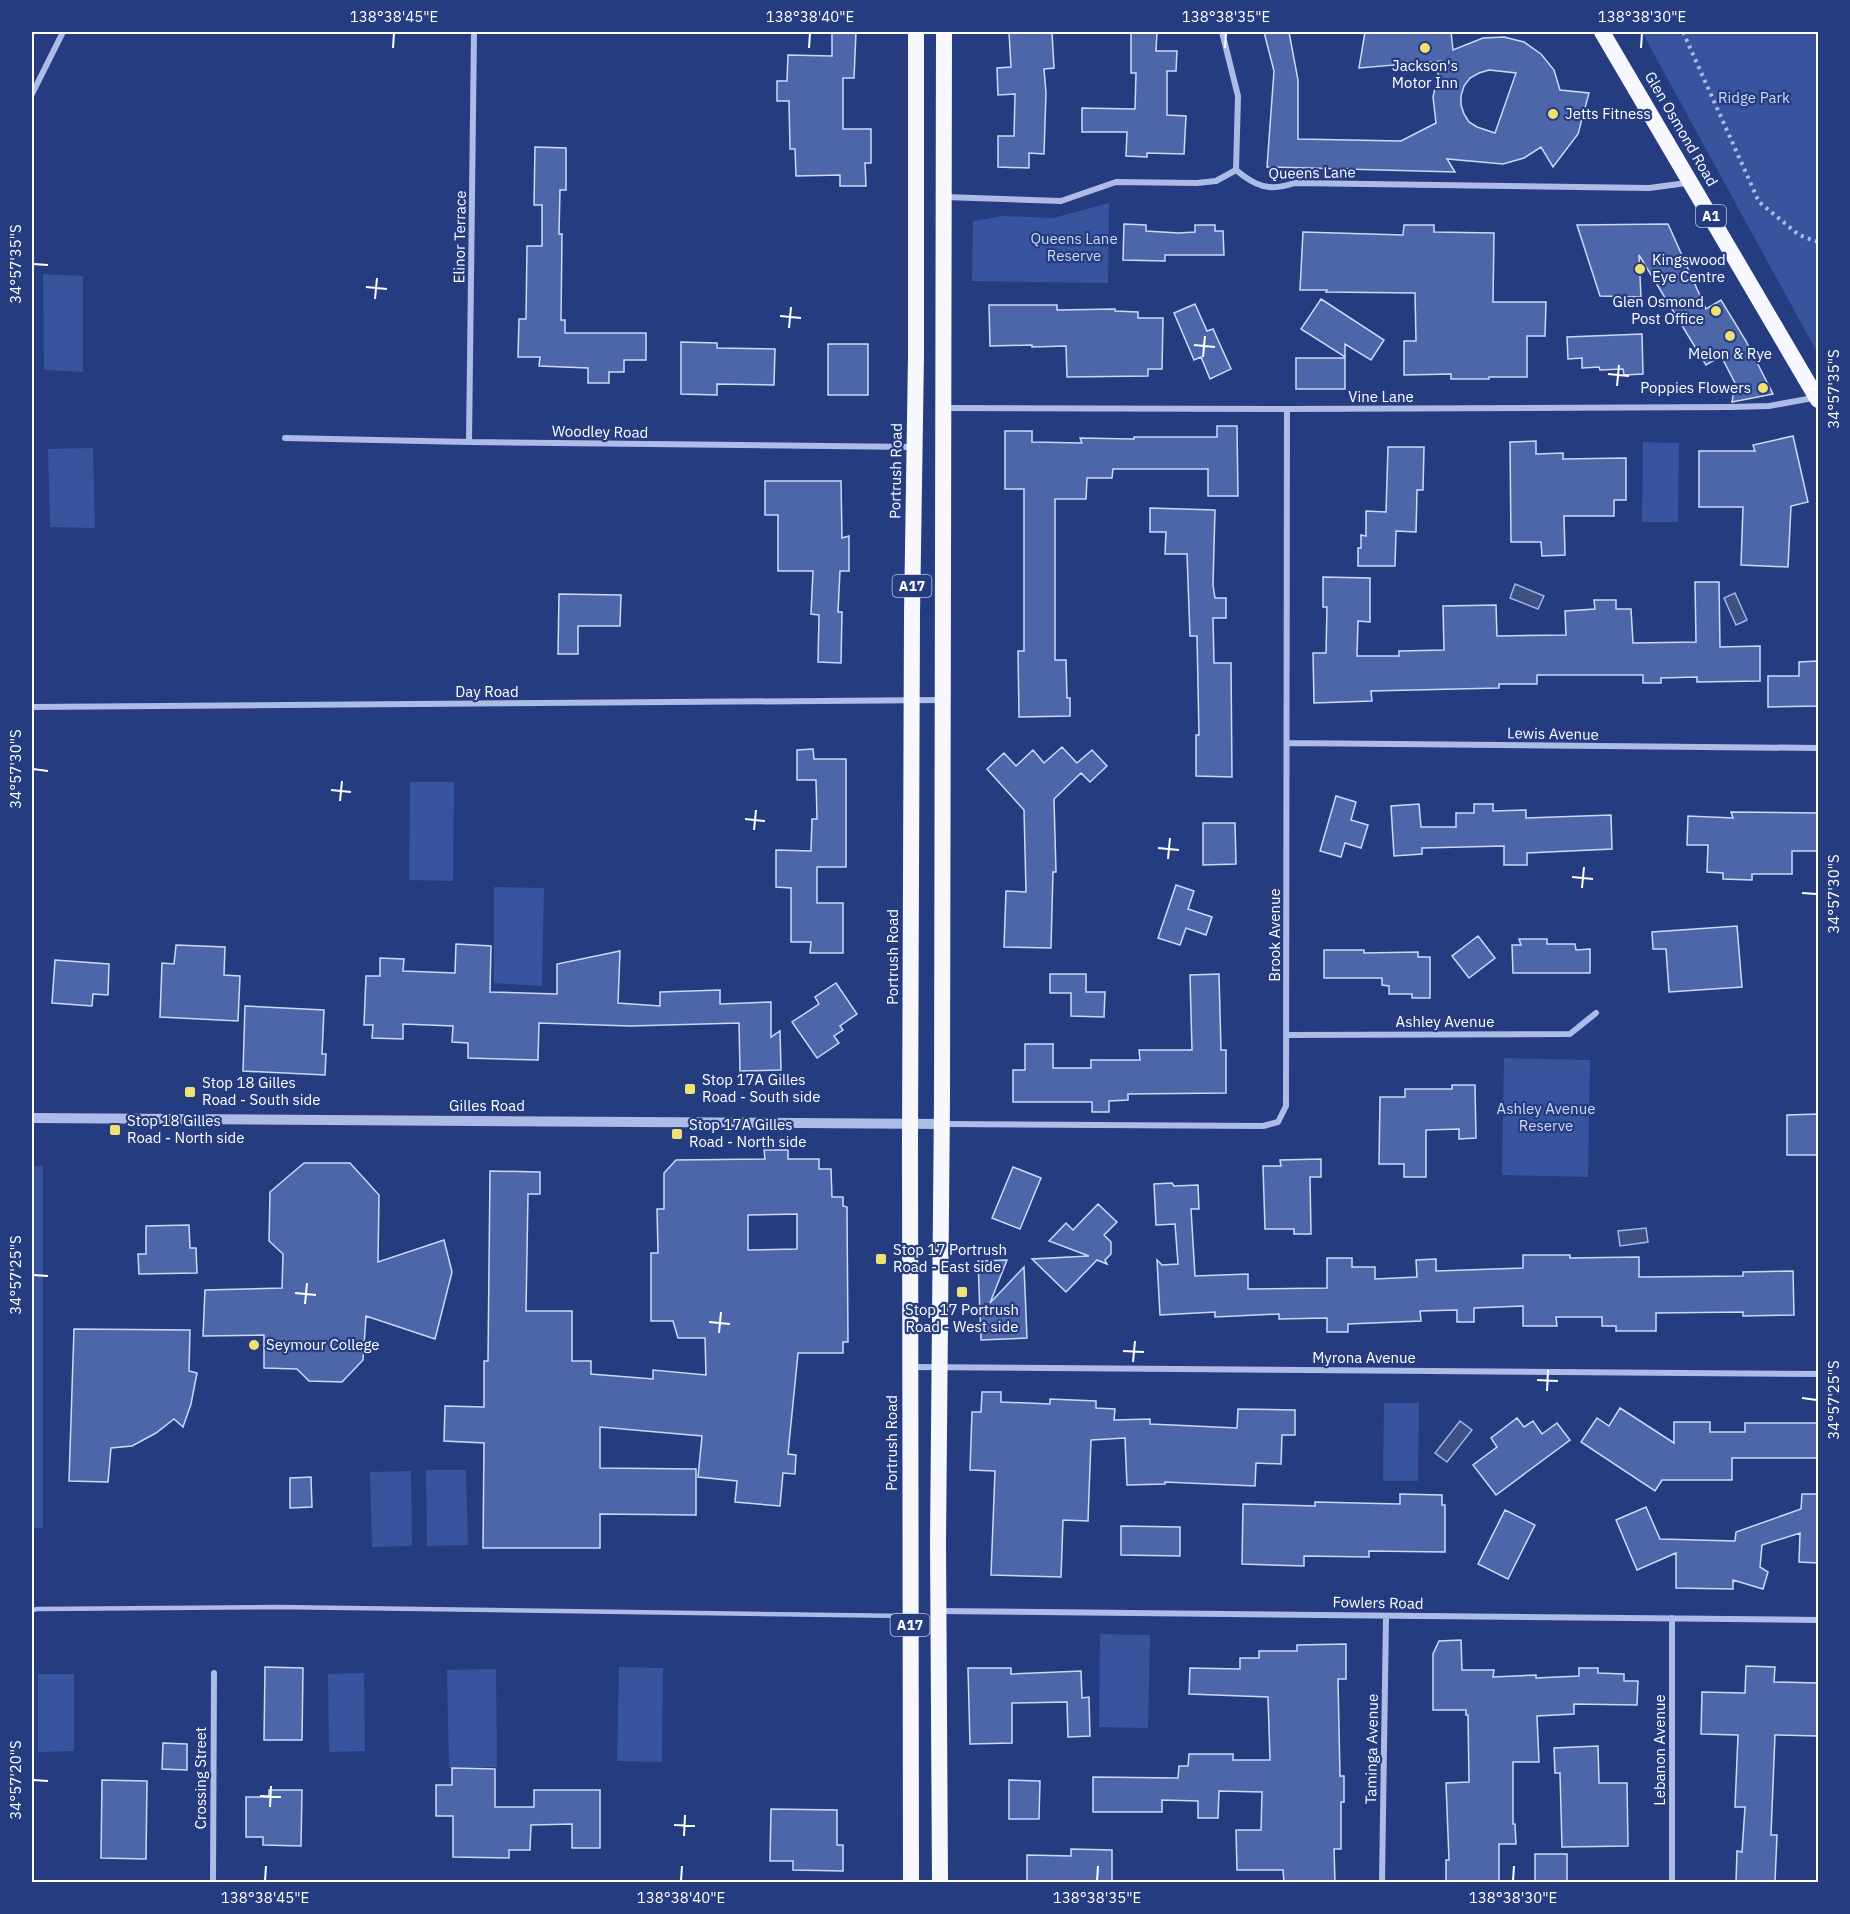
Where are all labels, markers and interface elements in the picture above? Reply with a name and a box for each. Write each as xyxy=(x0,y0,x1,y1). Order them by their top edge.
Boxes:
text: 138°38'45"E xyxy=(350,7,438,26)
text: 138°38'40"E xyxy=(766,7,854,26)
text: 138°38'35"E xyxy=(1182,7,1270,26)
text: 138°38'30"E xyxy=(1598,7,1686,26)
marker: Jackson's Motor Inn xyxy=(1418,41,1432,55)
place label: Jackson's Motor Inn xyxy=(1392,56,1458,92)
street label: Glen Osmond Road xyxy=(1641,68,1722,190)
park label: Ridge Park xyxy=(1718,88,1790,107)
place label: Jetts Fitness xyxy=(1565,104,1651,123)
marker: Jetts Fitness xyxy=(1546,107,1560,121)
street label: Queens Lane xyxy=(1268,162,1356,183)
street label: Elinor Terrace xyxy=(449,190,470,284)
road number: A1 xyxy=(1696,205,1726,227)
text: 34°57'35"S xyxy=(6,224,25,304)
park label: Queens Lane Reserve xyxy=(1030,229,1118,265)
place label: Kingswood Eye Centre xyxy=(1652,250,1726,286)
marker: Kingswood Eye Centre xyxy=(1633,262,1647,276)
place label: Glen Osmond Post Office xyxy=(1613,292,1704,328)
marker: Glen Osmond Post Office xyxy=(1709,304,1723,318)
marker: Melon & Rye xyxy=(1723,329,1737,343)
place label: Melon & Rye xyxy=(1688,344,1772,363)
text: 34°57'35"S xyxy=(1824,349,1843,429)
place label: Poppies Flowers xyxy=(1640,378,1751,397)
marker: Poppies Flowers xyxy=(1756,381,1770,395)
street label: Vine Lane xyxy=(1348,387,1414,406)
street label: Woodley Road xyxy=(552,421,648,442)
street label: Portrush Road xyxy=(885,423,906,519)
road number: A17 xyxy=(892,575,932,597)
street label: Day Road xyxy=(455,682,519,701)
street label: Lewis Avenue xyxy=(1507,723,1599,744)
text: 34°57'30"S xyxy=(6,729,25,809)
text: 34°57'30"S xyxy=(1824,854,1843,934)
street label: Brook Avenue xyxy=(1265,888,1284,982)
street label: Portrush Road xyxy=(883,909,902,1005)
street label: Ashley Avenue xyxy=(1396,1012,1494,1031)
place label: Stop 17A Gilles Road - South side xyxy=(702,1070,821,1106)
place label: Stop 18 Gilles Road - South side xyxy=(202,1073,321,1109)
marker: Stop 17A Gilles Road - South side xyxy=(683,1082,697,1096)
marker: Stop 18 Gilles Road - South side xyxy=(183,1085,197,1099)
street label: Gilles Road xyxy=(449,1096,525,1115)
park label: Ashley Avenue Reserve xyxy=(1497,1099,1595,1135)
place label: Stop 18 Gilles Road - North side xyxy=(127,1111,244,1147)
place label: Stop 17A Gilles Road - North side xyxy=(689,1115,806,1151)
marker: Stop 18 Gilles Road - North side xyxy=(108,1123,122,1137)
marker: Stop 17A Gilles Road - North side xyxy=(670,1127,684,1141)
text: 34°57'25"S xyxy=(6,1235,25,1315)
place label: Stop 17 Portrush Road - East side xyxy=(893,1240,1007,1276)
marker: Stop 17 Portrush Road - East side xyxy=(874,1252,888,1266)
marker: Stop 17 Portrush Road - West side xyxy=(955,1285,969,1299)
place label: Stop 17 Portrush Road - West side xyxy=(905,1300,1019,1336)
place label: Seymour College xyxy=(266,1335,380,1354)
marker: Seymour College xyxy=(247,1338,261,1352)
street label: Myrona Avenue xyxy=(1312,1348,1416,1367)
text: 34°57'25"S xyxy=(1824,1360,1843,1440)
street label: Portrush Road xyxy=(882,1395,901,1491)
street label: Fowlers Road xyxy=(1332,1592,1424,1613)
road number: A17 xyxy=(890,1614,930,1636)
street label: Taminga Avenue xyxy=(1361,1694,1382,1804)
street label: Lebanon Avenue xyxy=(1650,1694,1669,1806)
street label: Crossing Street xyxy=(191,1727,210,1829)
text: 34°57'20"S xyxy=(6,1740,25,1820)
text: 138°38'45"E xyxy=(221,1888,309,1907)
text: 138°38'40"E xyxy=(637,1888,725,1907)
text: 138°38'35"E xyxy=(1053,1888,1141,1907)
text: 138°38'30"E xyxy=(1469,1888,1557,1907)

